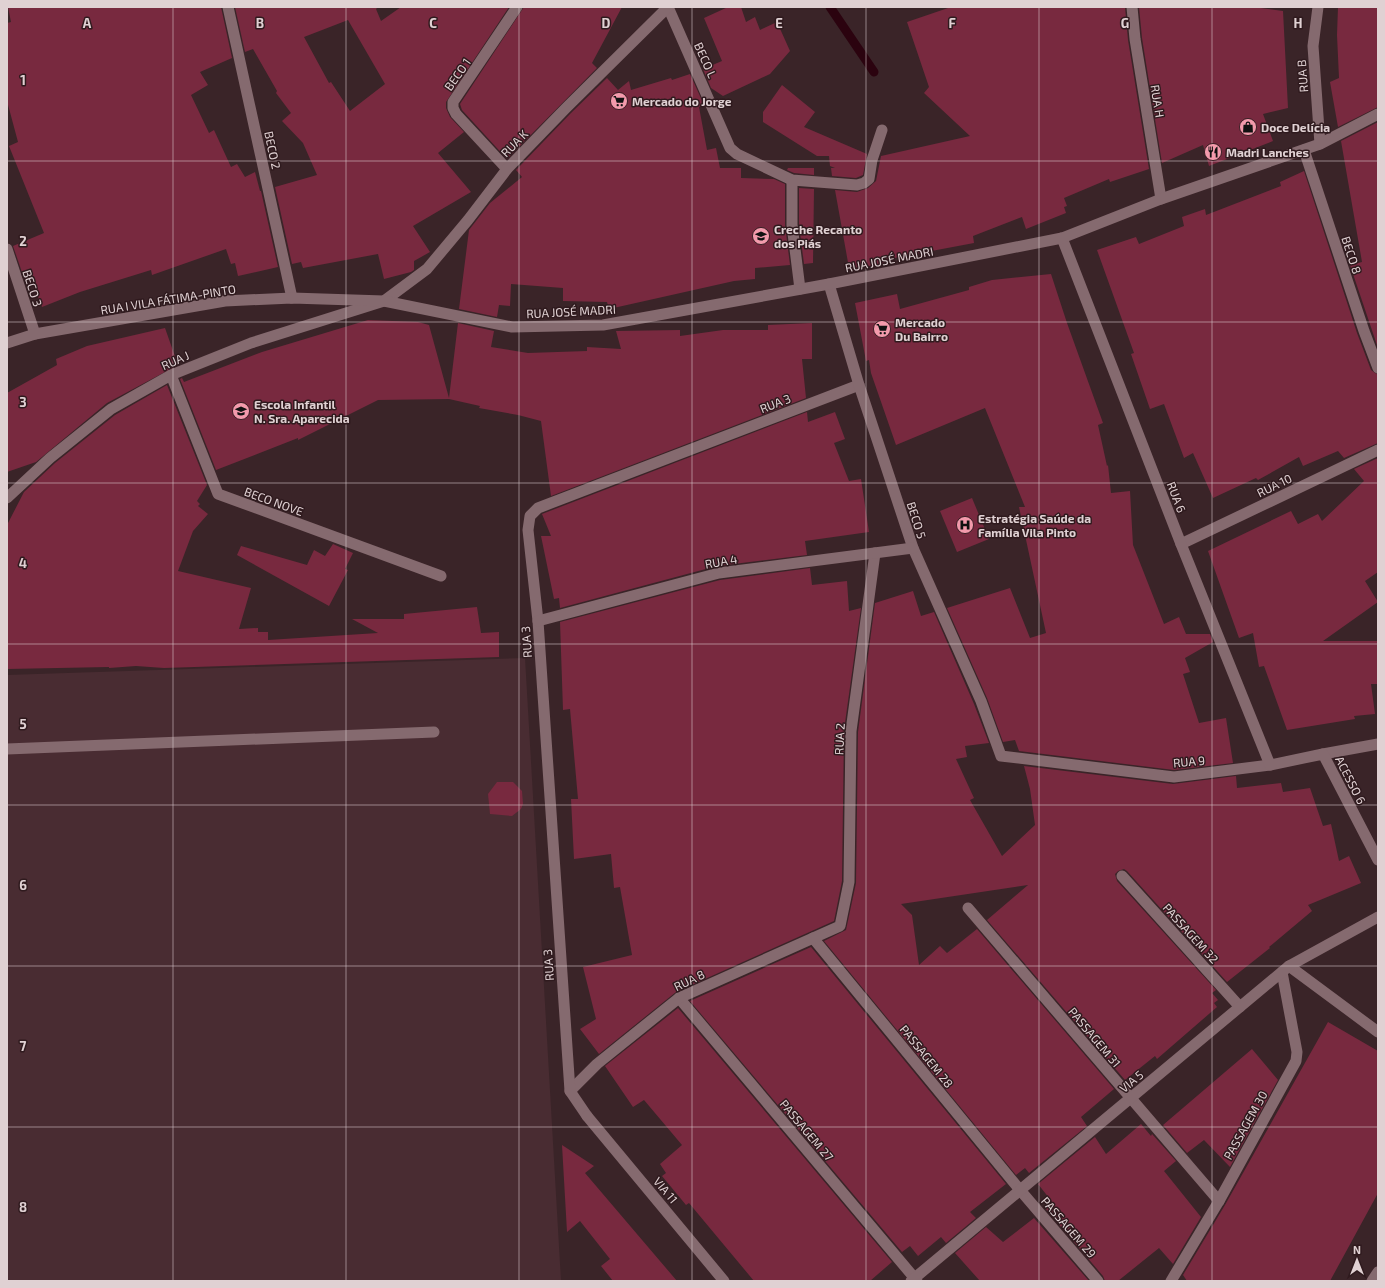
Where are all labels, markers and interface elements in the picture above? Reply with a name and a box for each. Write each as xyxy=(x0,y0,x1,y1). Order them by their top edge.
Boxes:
text: A xyxy=(83,15,92,31)
text: B xyxy=(256,15,264,31)
text: C xyxy=(429,15,437,31)
text: D xyxy=(602,15,611,31)
text: E xyxy=(775,15,783,31)
text: F xyxy=(948,15,956,31)
text: G xyxy=(1121,15,1129,31)
text: H xyxy=(1294,15,1303,31)
street label: BECO L xyxy=(692,40,720,80)
street label: BECO 1 xyxy=(441,55,473,93)
street label: RUA B xyxy=(1294,59,1310,93)
text: 1 xyxy=(20,72,26,88)
street label: RUA H xyxy=(1148,83,1168,119)
supermarket icon: Mercado do Jorge xyxy=(609,91,629,111)
place label: Mercado do Jorge xyxy=(632,94,732,108)
shop icon: Doce Delícia xyxy=(1238,117,1258,137)
place label: Doce Delícia xyxy=(1261,120,1330,134)
street label: RUA K xyxy=(498,127,530,159)
street label: BECO 2 xyxy=(262,130,284,170)
restaurant icon: Madri Lanches xyxy=(1203,142,1223,162)
place label: Madri Lanches xyxy=(1226,145,1309,159)
place label: Creche Recanto dos Piás xyxy=(774,222,862,250)
school or university icon: Creche Recanto dos Piás xyxy=(751,226,771,246)
text: 2 xyxy=(19,233,27,249)
street label: BECO 8 xyxy=(1339,234,1365,276)
street label: RUA JOSÉ MADRI xyxy=(844,244,934,274)
street label: BECO 3 xyxy=(20,268,46,308)
street label: RUA I VILA FÁTIMA-PINTO xyxy=(99,281,237,317)
street label: RUA JOSÉ MADRI xyxy=(526,302,616,320)
place label: Mercado Du Bairro xyxy=(895,315,948,343)
supermarket icon: Mercado Du Bairro xyxy=(872,319,892,339)
street label: RUA J xyxy=(159,348,191,372)
street label: RUA 3 xyxy=(758,391,792,415)
text: 3 xyxy=(19,394,27,410)
place label: Escola Infantil N. Sra. Aparecida xyxy=(254,397,350,425)
school or university icon: Escola Infantil N. Sra. Aparecida xyxy=(231,401,251,421)
street label: RUA 10 xyxy=(1254,471,1294,499)
street label: RUA 6 xyxy=(1165,480,1189,515)
street label: BECO NOVE xyxy=(243,484,306,518)
street label: BECO 5 xyxy=(904,500,930,540)
place label: Estratégia Saúde da Família Vila Pinto xyxy=(978,511,1091,539)
hospital icon: Estratégia Saúde da Família Vila Pinto xyxy=(955,515,975,535)
street label: RUA 4 xyxy=(704,551,738,571)
text: 4 xyxy=(19,555,27,571)
street label: RUA 3 xyxy=(518,626,534,658)
text: 5 xyxy=(19,716,27,732)
street label: RUA 2 xyxy=(831,722,847,755)
street label: RUA 9 xyxy=(1172,753,1206,769)
street label: ACESSO 6 xyxy=(1333,754,1369,806)
text: 6 xyxy=(19,877,27,893)
street label: PASSAGEM 32 xyxy=(1160,900,1222,966)
street label: RUA 3 xyxy=(540,949,556,981)
street label: RUA 8 xyxy=(671,967,707,993)
street label: PASSAGEM 31 xyxy=(1066,1004,1124,1070)
street label: PASSAGEM 28 xyxy=(897,1022,957,1090)
text: 7 xyxy=(20,1038,27,1054)
street label: VIA 5 xyxy=(1116,1067,1146,1095)
street label: PASSAGEM 30 xyxy=(1220,1088,1270,1162)
street label: PASSAGEM 27 xyxy=(777,1097,837,1163)
street label: VIA 11 xyxy=(651,1174,681,1206)
street label: PASSAGEM 29 xyxy=(1039,1194,1099,1260)
text: 8 xyxy=(19,1199,27,1215)
north arrow xyxy=(1337,1240,1377,1280)
text: N xyxy=(1353,1243,1361,1256)

